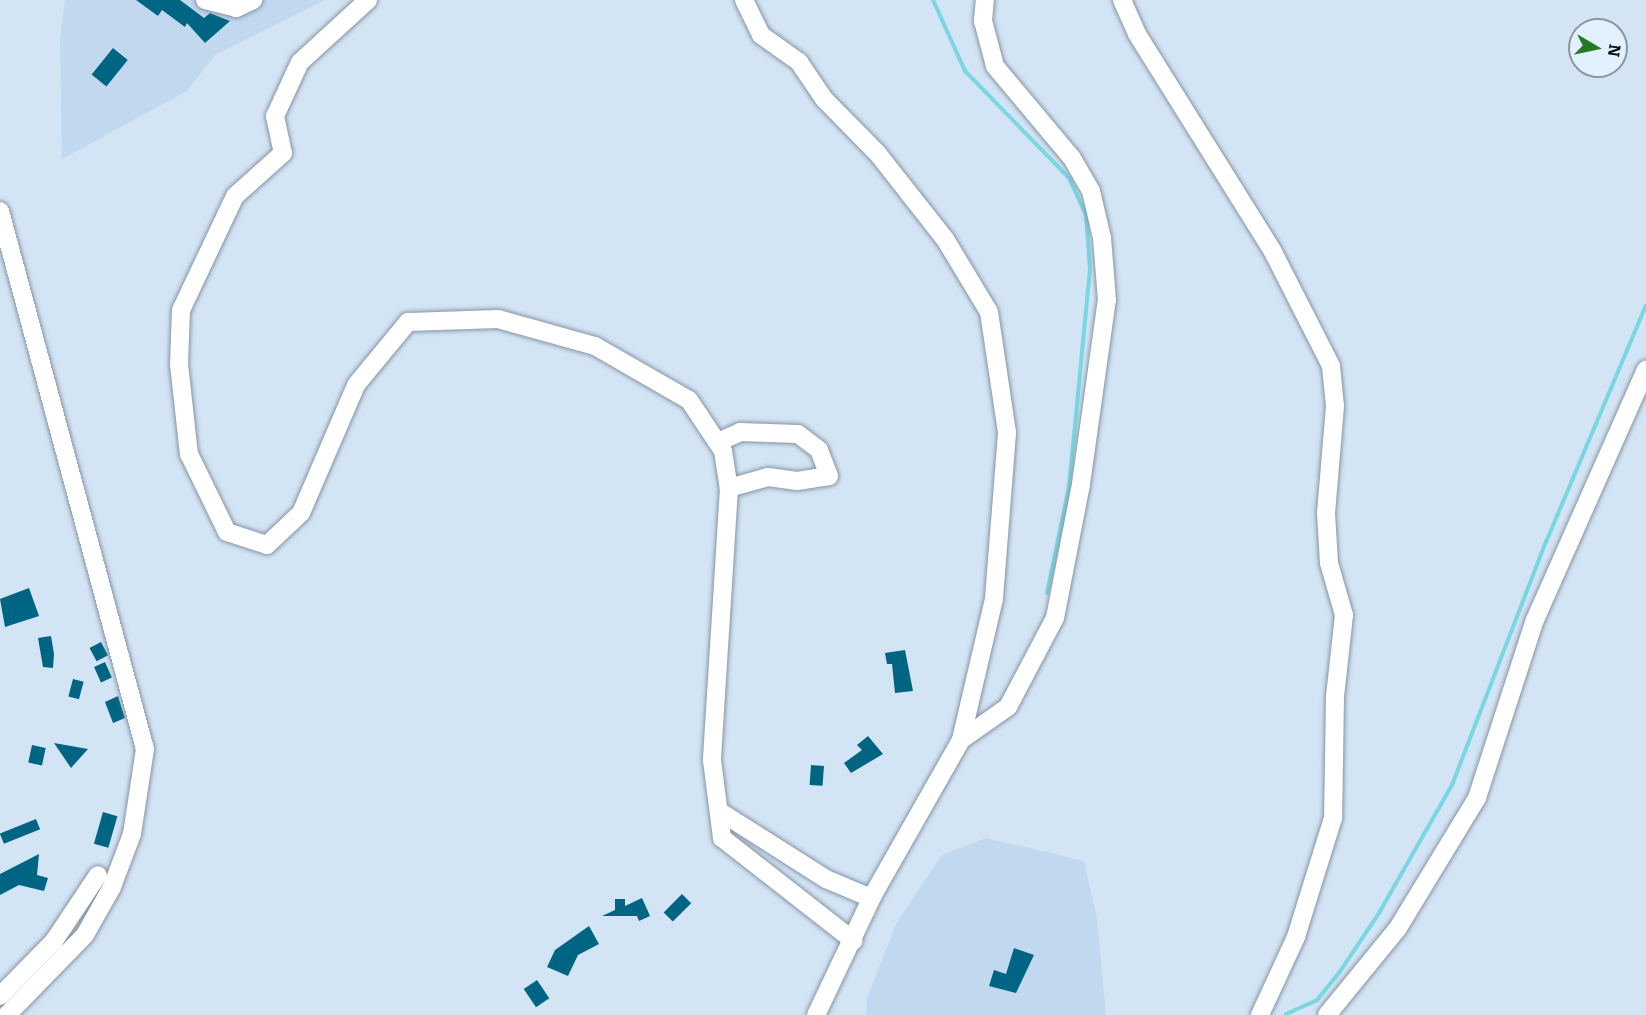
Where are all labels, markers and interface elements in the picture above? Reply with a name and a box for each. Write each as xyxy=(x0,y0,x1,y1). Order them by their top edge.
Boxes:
north arrow xyxy=(1568,18,1628,78)
text: N xyxy=(1604,43,1625,58)

